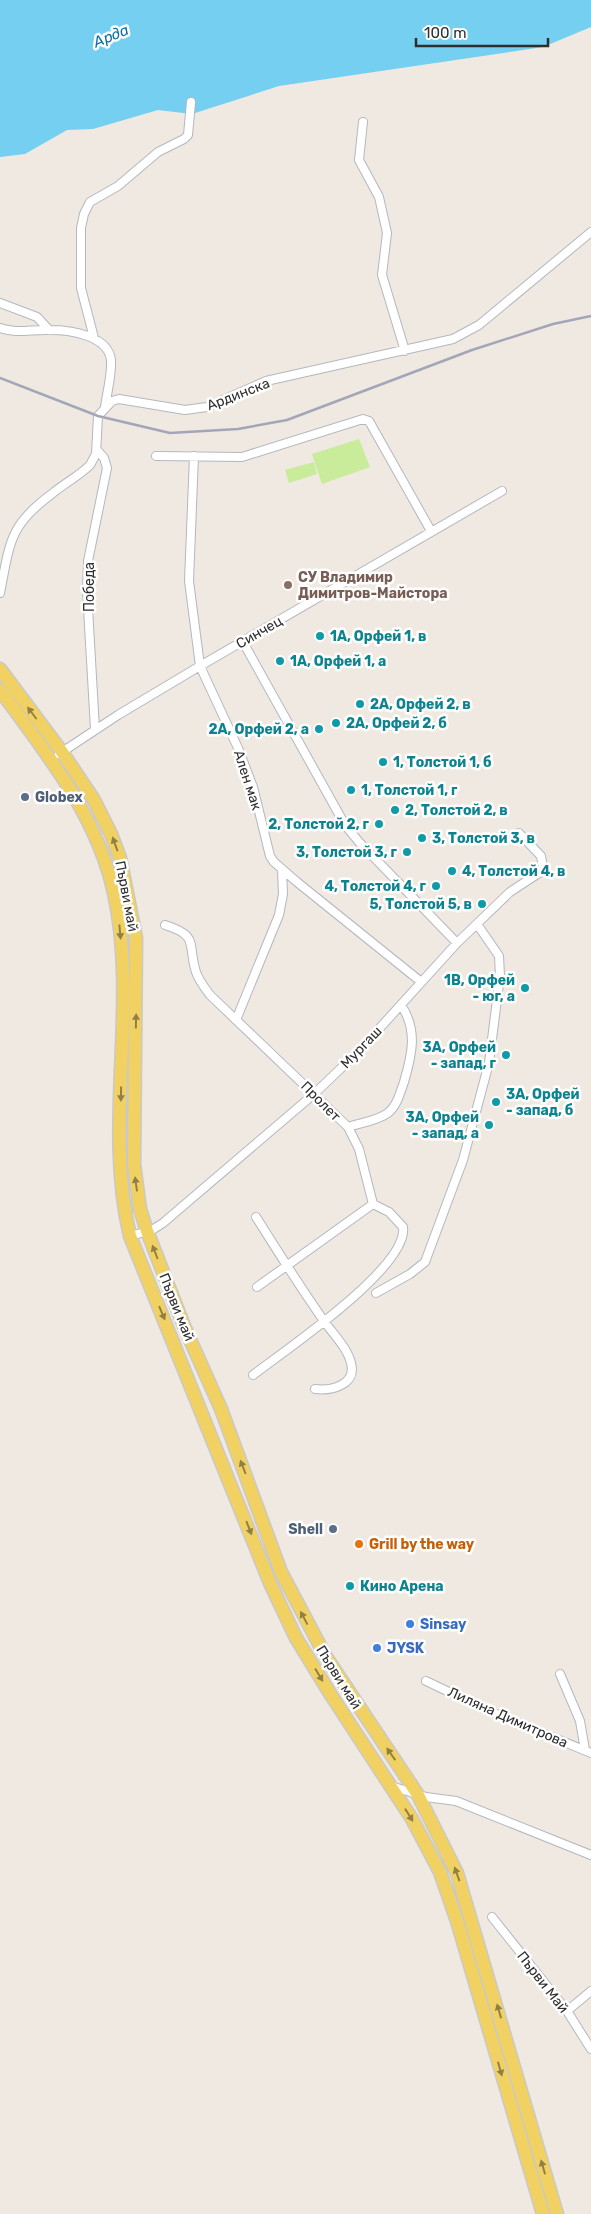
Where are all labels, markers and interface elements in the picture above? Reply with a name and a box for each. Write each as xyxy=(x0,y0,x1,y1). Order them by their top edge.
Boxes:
scale bar xyxy=(416,15,548,47)
water label: Арда xyxy=(90,20,132,52)
text: 100 m xyxy=(424,24,466,42)
street label: Ардинска xyxy=(204,375,272,414)
street label: Победа xyxy=(81,562,98,612)
place label: СУ Владимир Димитров-Майстора xyxy=(298,569,448,602)
marker: СУ Владимир Димитров-Майстора xyxy=(282,579,294,591)
street label: Синчец xyxy=(233,612,286,652)
place label: 1А, Орфей 1, в xyxy=(330,628,427,645)
marker: 1А, Орфей 1, в xyxy=(314,630,326,642)
place label: 1А, Орфей 1, а xyxy=(290,653,386,670)
marker: 1А, Орфей 1, а xyxy=(274,655,286,667)
place label: 2А, Орфей 2, в xyxy=(370,696,471,713)
marker: 2А, Орфей 2, в xyxy=(354,698,366,710)
one-way arrow xyxy=(26,707,37,720)
place label: 2А, Орфей 2, б xyxy=(346,715,447,732)
marker: 2А, Орфей 2, б xyxy=(330,717,342,729)
place label: 2А, Орфей 2, а xyxy=(208,721,309,738)
marker: 2А, Орфей 2, а xyxy=(313,723,325,735)
street label: Ален мак xyxy=(230,748,265,813)
place label: 1, Толстой 1, б xyxy=(393,754,492,771)
marker: 1, Толстой 1, б xyxy=(377,756,389,768)
place label: 1, Толстой 1, г xyxy=(361,782,458,799)
marker: 1, Толстой 1, г xyxy=(345,784,357,796)
place label: Globex xyxy=(35,789,84,806)
marker: Globex xyxy=(19,791,31,803)
place label: 2, Толстой 2, в xyxy=(405,802,508,819)
marker: 2, Толстой 2, в xyxy=(389,804,401,816)
place label: 2, Толстой 2, г xyxy=(268,816,370,833)
marker: 2, Толстой 2, г xyxy=(373,818,385,830)
place label: 3, Толстой 3, в xyxy=(432,830,535,847)
marker: 3, Толстой 3, в xyxy=(416,832,428,844)
one-way arrow xyxy=(111,836,119,851)
place label: 3, Толстой 3, г xyxy=(296,844,398,861)
marker: 3, Толстой 3, г xyxy=(401,846,413,858)
street label: Първи май xyxy=(111,859,142,933)
place label: 4, Толстой 4, в xyxy=(462,863,566,880)
marker: 4, Толстой 4, в xyxy=(446,865,458,877)
place label: 4, Толстой 4, г xyxy=(324,878,427,895)
marker: 4, Толстой 4, г xyxy=(430,880,442,892)
place label: 5, Толстой 5, в xyxy=(369,896,472,913)
marker: 5, Толстой 5, в xyxy=(476,898,488,910)
one-way arrow xyxy=(116,924,124,940)
place label: 1В, Орфей - юг, а xyxy=(444,972,515,1005)
marker: 1В, Орфей - юг, а xyxy=(519,982,531,994)
one-way arrow xyxy=(132,1013,140,1029)
street label: Мургаш xyxy=(337,1023,386,1072)
place label: 3А, Орфей - запад, г xyxy=(423,1039,497,1072)
marker: 3А, Орфей - запад, г xyxy=(500,1049,512,1061)
street label: Пролет xyxy=(297,1078,344,1125)
place label: 3А, Орфей - запад, б xyxy=(506,1086,580,1119)
one-way arrow xyxy=(116,1087,124,1103)
marker: 3А, Орфей - запад, б xyxy=(490,1096,502,1108)
place label: 3А, Орфей - запад, а xyxy=(406,1109,479,1142)
marker: 3А, Орфей - запад, а xyxy=(483,1119,495,1131)
one-way arrow xyxy=(132,1175,140,1191)
one-way arrow xyxy=(151,1244,159,1259)
street label: Първи май xyxy=(155,1271,198,1344)
one-way arrow xyxy=(159,1306,167,1320)
one-way arrow xyxy=(239,1459,247,1474)
one-way arrow xyxy=(246,1521,254,1535)
place label: Shell xyxy=(288,1521,323,1538)
marker: Shell xyxy=(327,1523,339,1535)
place label: Grill by the way xyxy=(369,1536,475,1553)
marker: Grill by the way xyxy=(353,1538,365,1550)
place label: Кино Арена xyxy=(360,1578,444,1595)
marker: Кино Арена xyxy=(344,1580,356,1592)
one-way arrow xyxy=(300,1610,308,1625)
place label: Sinsay xyxy=(420,1616,467,1633)
marker: Sinsay xyxy=(404,1618,416,1630)
place label: JYSK xyxy=(387,1640,425,1657)
street label: Първи май xyxy=(312,1642,365,1712)
marker: JYSK xyxy=(371,1642,383,1654)
one-way arrow xyxy=(314,1668,323,1681)
street label: Лиляна Димитрова xyxy=(445,1683,570,1752)
one-way arrow xyxy=(386,1748,396,1761)
one-way arrow xyxy=(405,1808,414,1822)
one-way arrow xyxy=(453,1866,461,1881)
street label: Първи Май xyxy=(513,1948,572,2017)
one-way arrow xyxy=(494,2004,502,2019)
one-way arrow xyxy=(496,2061,504,2076)
one-way arrow xyxy=(539,2160,547,2175)

